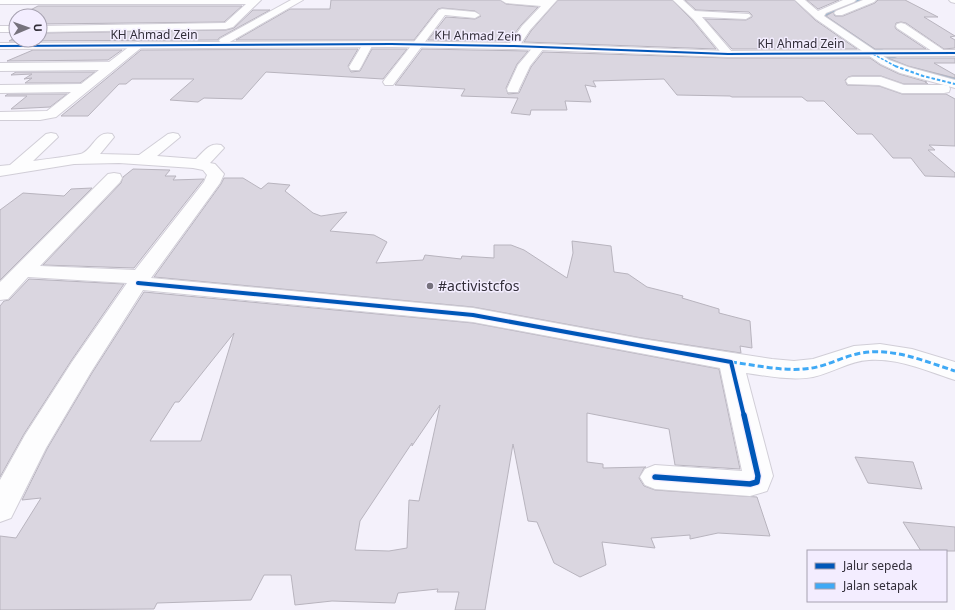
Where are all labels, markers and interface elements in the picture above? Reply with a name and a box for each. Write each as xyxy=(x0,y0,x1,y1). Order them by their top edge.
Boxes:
north arrow xyxy=(8,8,48,48)
text: U xyxy=(31,23,46,32)
street label: KH Ahmad Zein xyxy=(110,26,198,43)
street label: KH Ahmad Zein xyxy=(434,26,522,45)
street label: KH Ahmad Zein xyxy=(757,35,845,52)
place label: #activistcfos xyxy=(438,276,520,295)
marker: #activistcfos xyxy=(425,281,435,291)
legend xyxy=(807,550,947,602)
text: Jalur sepeda xyxy=(842,557,912,574)
text: Jalan setapak xyxy=(842,577,918,594)

